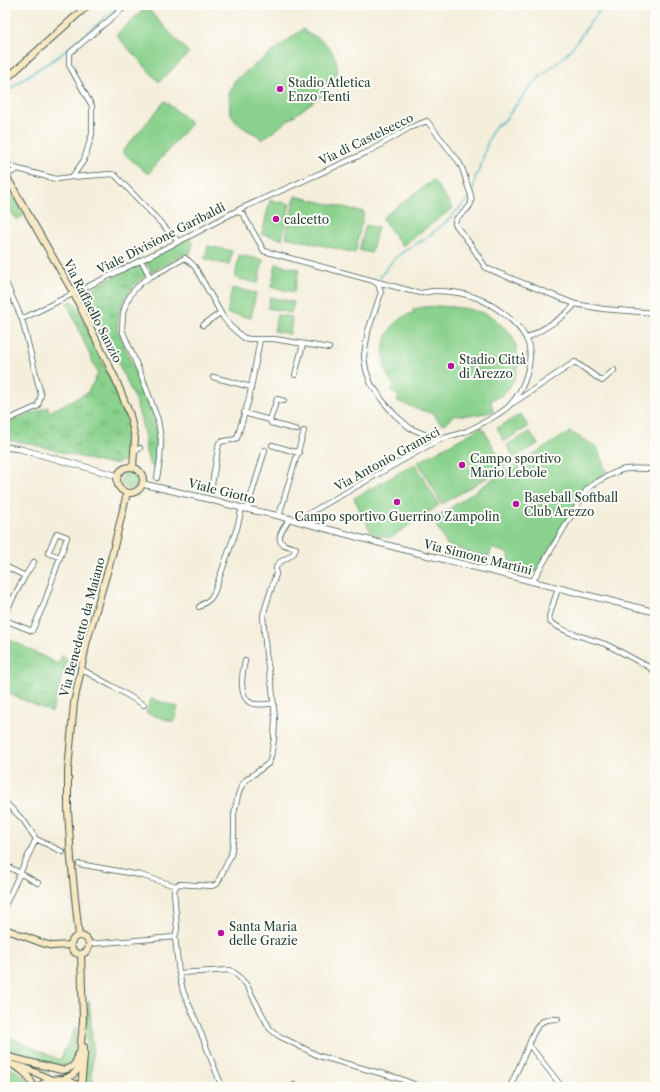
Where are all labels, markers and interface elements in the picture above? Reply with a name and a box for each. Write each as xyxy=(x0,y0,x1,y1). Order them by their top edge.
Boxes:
place label: Stadio Atletica Enzo Tenti xyxy=(288,75,371,104)
marker: Stadio Atletica Enzo Tenti xyxy=(275,84,285,94)
street label: Via di Castelsecco xyxy=(316,110,416,169)
street label: Viale Divisione Garibaldi xyxy=(93,199,228,277)
place label: calcetto xyxy=(284,212,329,227)
marker: calcetto xyxy=(271,214,281,224)
street label: Via Raffaello Sanzio xyxy=(60,256,126,365)
place label: Stadio Città di Arezzo xyxy=(459,352,527,381)
marker: Stadio Città di Arezzo xyxy=(446,361,456,371)
street label: Via Antonio Gramsci xyxy=(331,424,443,495)
place label: Campo sportivo Mario Lebole xyxy=(470,451,561,480)
marker: Campo sportivo Mario Lebole xyxy=(457,460,467,470)
street label: Viale Giotto xyxy=(186,475,257,507)
place label: Baseball Softball Club Arezzo xyxy=(524,490,618,519)
marker: Campo sportivo Guerrino Zampolin xyxy=(392,497,402,507)
marker: Baseball Softball Club Arezzo xyxy=(511,499,521,509)
place label: Campo sportivo Guerrino Zampolin xyxy=(295,509,500,524)
street label: Via Simone Martini xyxy=(421,536,534,578)
street label: Via Benedetto da Maiano xyxy=(56,556,108,699)
place label: Santa Maria delle Grazie xyxy=(229,919,298,948)
marker: Santa Maria delle Grazie xyxy=(216,928,226,938)

